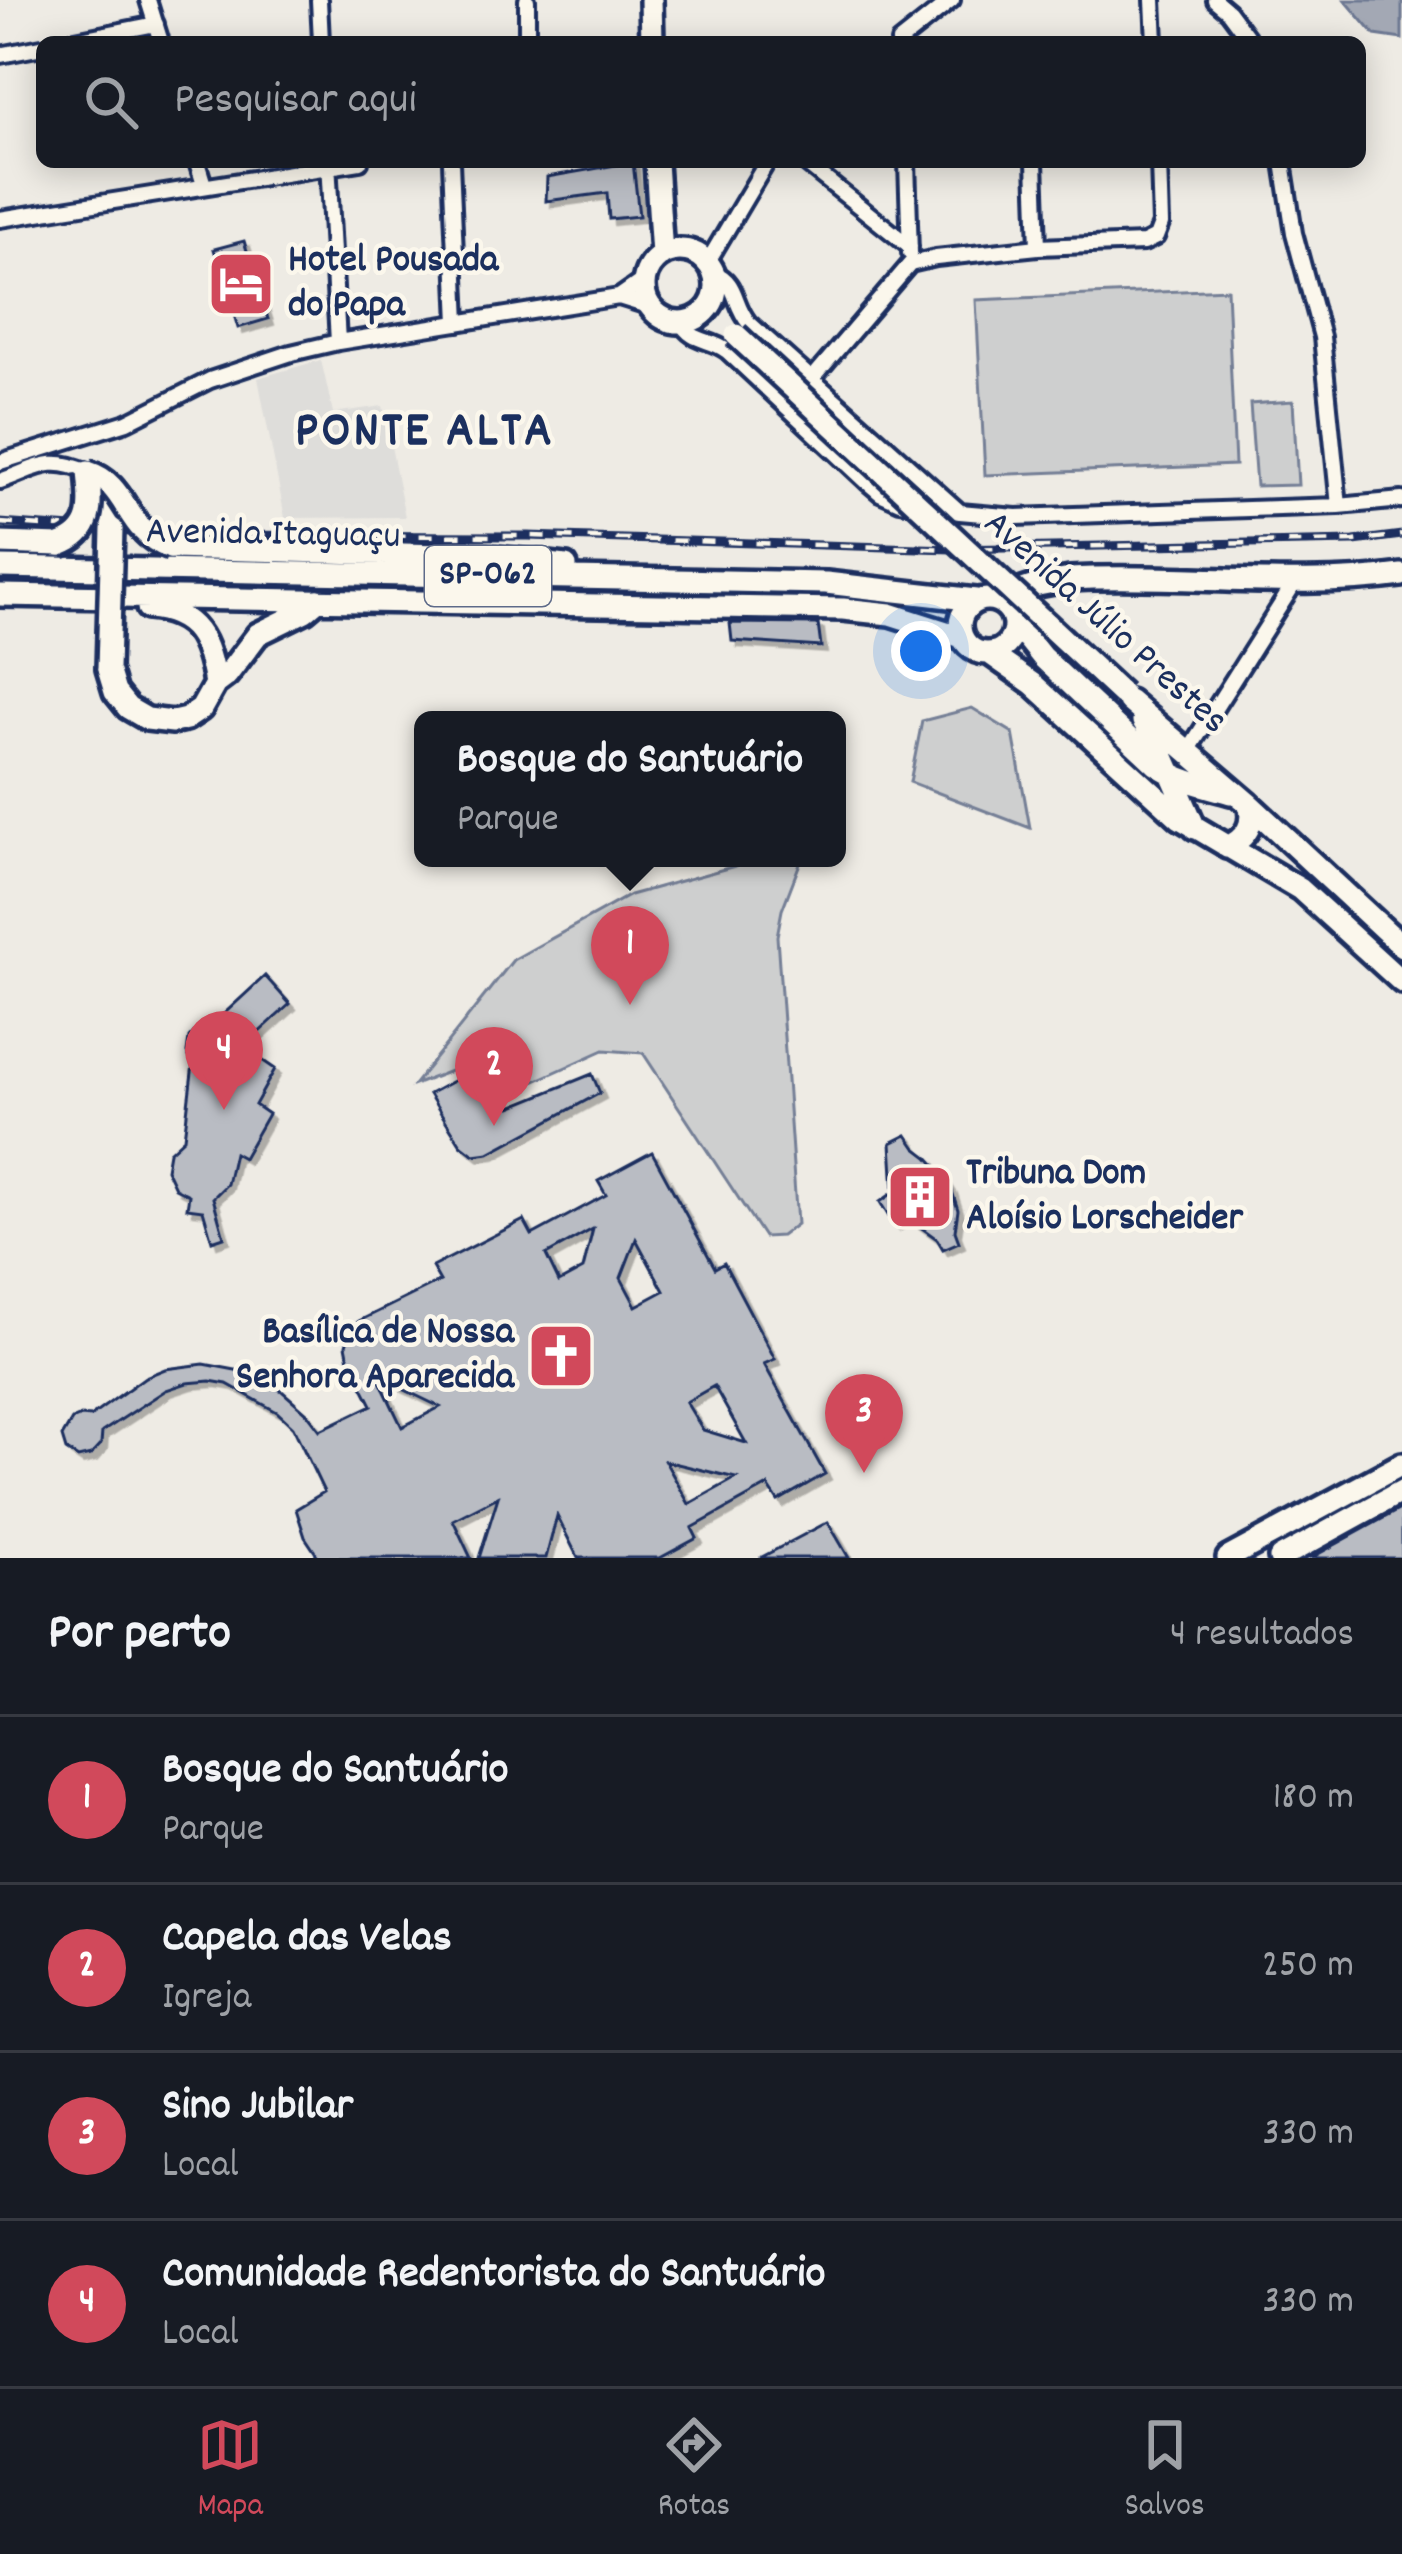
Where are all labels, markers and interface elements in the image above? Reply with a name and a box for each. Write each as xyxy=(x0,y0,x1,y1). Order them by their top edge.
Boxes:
search box xyxy=(36,36,1366,168)
icon: search xyxy=(78,69,144,135)
text: Pesquisar aqui xyxy=(174,70,417,134)
place label: Hotel Pousada do Papa xyxy=(288,235,500,335)
hotel icon: Hotel Pousada do Papa xyxy=(206,249,276,319)
district label: PONTE ALTA xyxy=(295,398,555,470)
street label: Avenida Júlio Prestes xyxy=(969,499,1239,749)
street label: Avenida Itaguaçu xyxy=(145,506,401,566)
road number: SP-062 xyxy=(425,546,551,606)
your location xyxy=(891,621,951,681)
popup xyxy=(414,711,846,867)
text: Bosque do Santuário xyxy=(457,730,803,794)
text: Parque xyxy=(457,794,559,849)
pin: 1 xyxy=(591,906,669,1005)
pin: 4 xyxy=(185,1011,263,1110)
pin: 2 xyxy=(455,1027,533,1126)
place label: Tribuna Dom Aloísio Lorscheider xyxy=(966,1148,1243,1248)
building icon: Tribuna Dom Aloísio Lorscheider xyxy=(885,1162,955,1232)
place label: Basílica de Nossa Senhora Aparecida xyxy=(236,1307,516,1407)
church icon: Basílica de Nossa Senhora Aparecida xyxy=(526,1321,596,1391)
pin: 3 xyxy=(825,1374,903,1473)
text: Por perto xyxy=(48,1600,231,1672)
text: 4 resultados xyxy=(1170,1609,1354,1664)
text: Bosque do Santuário xyxy=(162,1740,508,1804)
text: 1 xyxy=(83,1772,91,1827)
text: 180 m xyxy=(1273,1772,1354,1827)
text: Parque xyxy=(162,1804,264,1859)
text: Capela das Velas xyxy=(162,1908,452,1972)
text: 2 xyxy=(78,1940,96,1995)
text: 250 m xyxy=(1262,1940,1354,1995)
text: Igreja xyxy=(162,1972,251,2027)
text: Sino Jubilar xyxy=(162,2076,353,2140)
text: 3 xyxy=(78,2108,96,2163)
text: 330 m xyxy=(1262,2108,1354,2163)
text: Local xyxy=(162,2140,239,2195)
text: Comunidade Redentorista do Santuário xyxy=(162,2244,826,2308)
text: 4 xyxy=(79,2276,95,2331)
text: 330 m xyxy=(1262,2276,1354,2331)
text: Local xyxy=(162,2308,239,2363)
tab: Mapa xyxy=(197,2412,263,2531)
tab: Rotas xyxy=(658,2412,730,2531)
tab: Salvos xyxy=(1125,2412,1205,2531)

